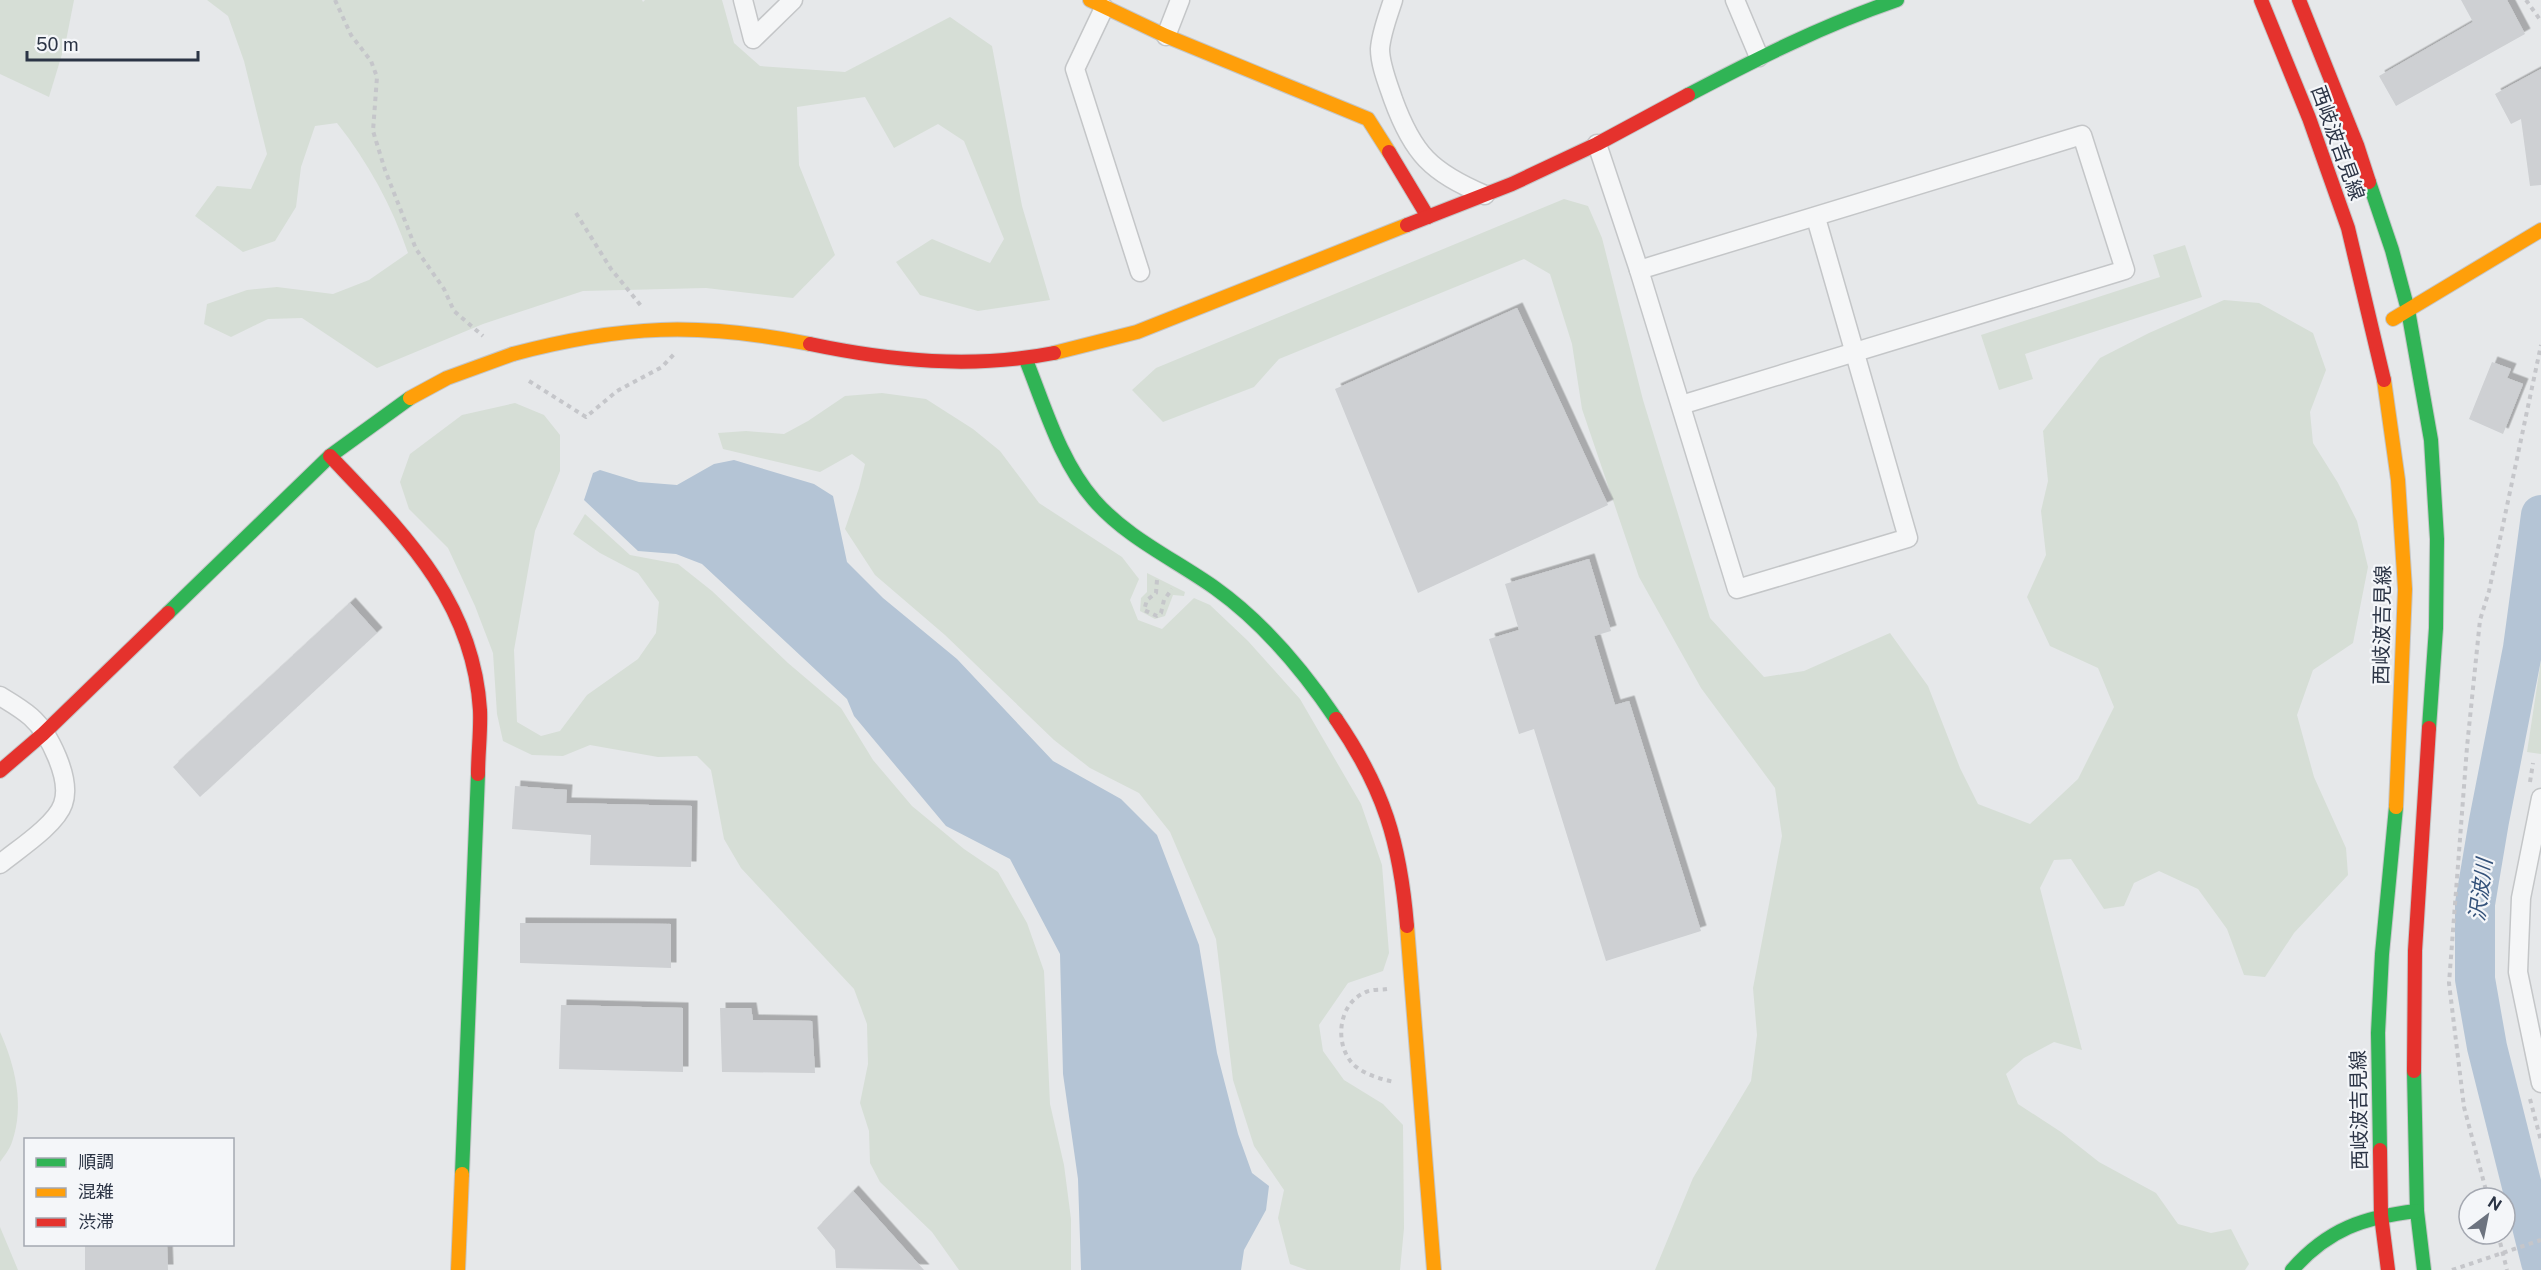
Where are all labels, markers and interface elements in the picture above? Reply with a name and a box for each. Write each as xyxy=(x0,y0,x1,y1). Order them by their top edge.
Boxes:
scale bar xyxy=(27,24,198,62)
text: 50 m xyxy=(36,34,79,55)
street label: 西岐波吉見線 xyxy=(2306,83,2370,203)
street label: 西岐波吉見線 xyxy=(2369,565,2395,685)
water label: 沢波川 xyxy=(2464,855,2497,923)
street label: 西岐波吉見線 xyxy=(2346,1050,2372,1170)
legend xyxy=(24,1138,234,1246)
text: 順調 xyxy=(78,1151,114,1172)
text: 混雑 xyxy=(78,1181,114,1202)
north arrow xyxy=(2457,1186,2517,1246)
text: N xyxy=(2484,1192,2505,1215)
text: 渋滞 xyxy=(78,1211,114,1232)

